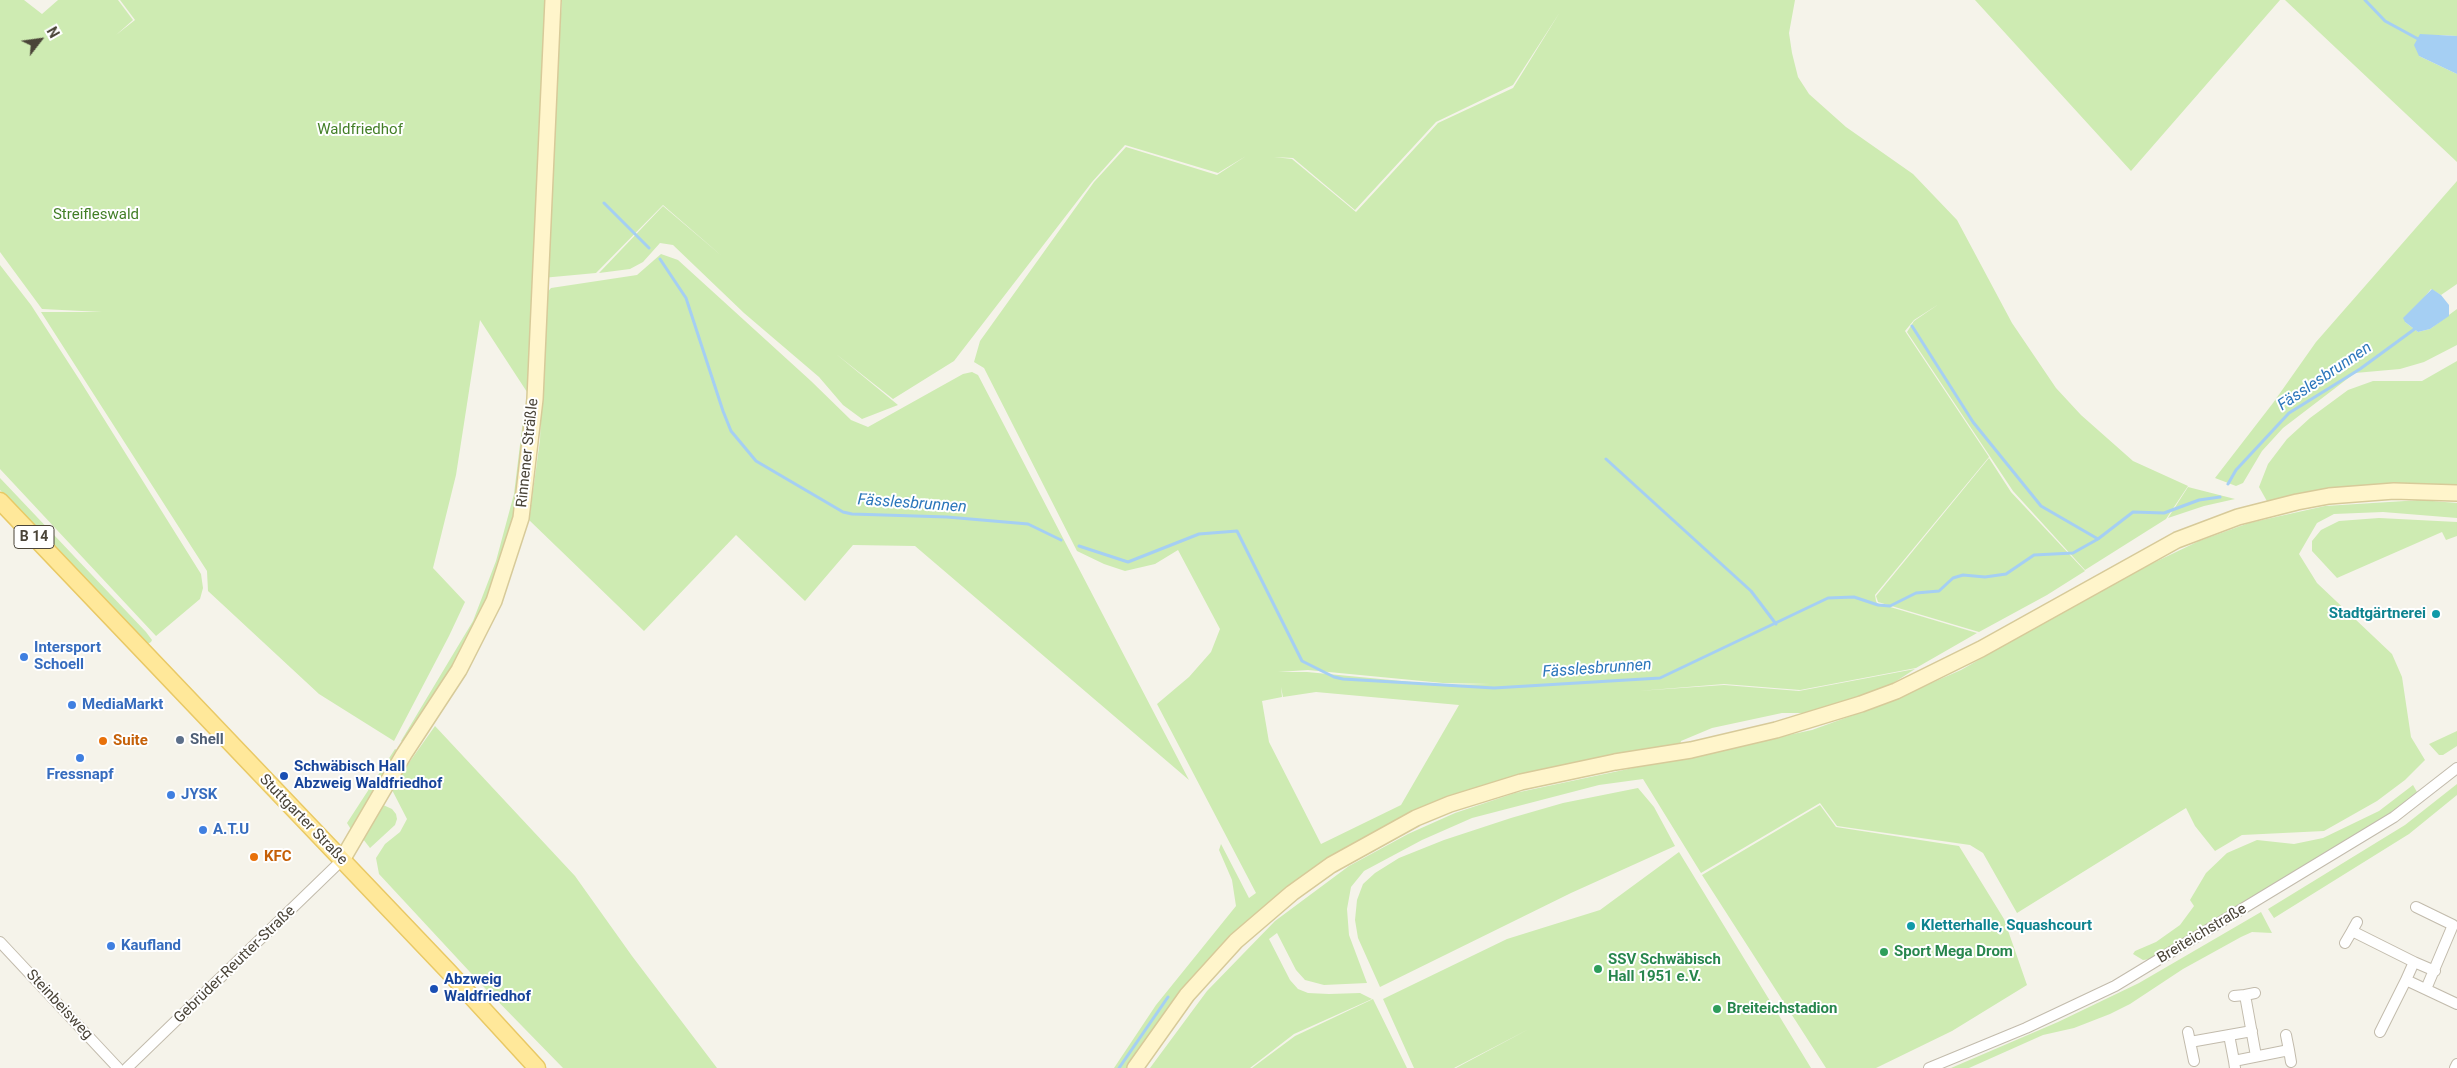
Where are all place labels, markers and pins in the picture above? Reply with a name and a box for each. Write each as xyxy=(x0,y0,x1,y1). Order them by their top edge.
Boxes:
place label: Stadtgärtnerei xyxy=(2329,605,2426,623)
marker: Stadtgärtnerei xyxy=(2430,608,2442,620)
place label: Intersport Schoell xyxy=(34,639,101,674)
marker: Intersport Schoell xyxy=(18,651,30,663)
place label: MediaMarkt xyxy=(82,696,163,714)
marker: MediaMarkt xyxy=(66,699,78,711)
place label: Shell xyxy=(190,731,224,749)
place label: Suite xyxy=(113,732,148,750)
marker: Shell xyxy=(174,734,186,746)
marker: Suite xyxy=(97,735,109,747)
marker: Fressnapf xyxy=(74,752,86,764)
place label: Schwäbisch Hall Abzweig Waldfriedhof xyxy=(294,758,442,793)
place label: Fressnapf xyxy=(46,766,114,784)
marker: Schwäbisch Hall Abzweig Waldfriedhof xyxy=(278,770,290,782)
place label: JYSK xyxy=(181,786,217,804)
marker: JYSK xyxy=(165,789,177,801)
place label: A.T.U xyxy=(213,821,249,839)
marker: A.T.U xyxy=(197,824,209,836)
place label: KFC xyxy=(264,848,292,866)
marker: KFC xyxy=(248,851,260,863)
place label: Kletterhalle, Squashcourt xyxy=(1921,917,2092,935)
marker: Kletterhalle, Squashcourt xyxy=(1905,920,1917,932)
place label: Kaufland xyxy=(121,937,181,955)
marker: Kaufland xyxy=(105,940,117,952)
place label: Sport Mega Drom xyxy=(1894,943,2013,961)
marker: Sport Mega Drom xyxy=(1878,946,1890,958)
place label: SSV Schwäbisch Hall 1951 e.V. xyxy=(1608,951,1721,986)
marker: SSV Schwäbisch Hall 1951 e.V. xyxy=(1592,963,1604,975)
place label: Abzweig Waldfriedhof xyxy=(444,971,531,1006)
marker: Abzweig Waldfriedhof xyxy=(428,983,440,995)
place label: Breiteichstadion xyxy=(1727,1000,1837,1018)
marker: Breiteichstadion xyxy=(1711,1003,1723,1015)

